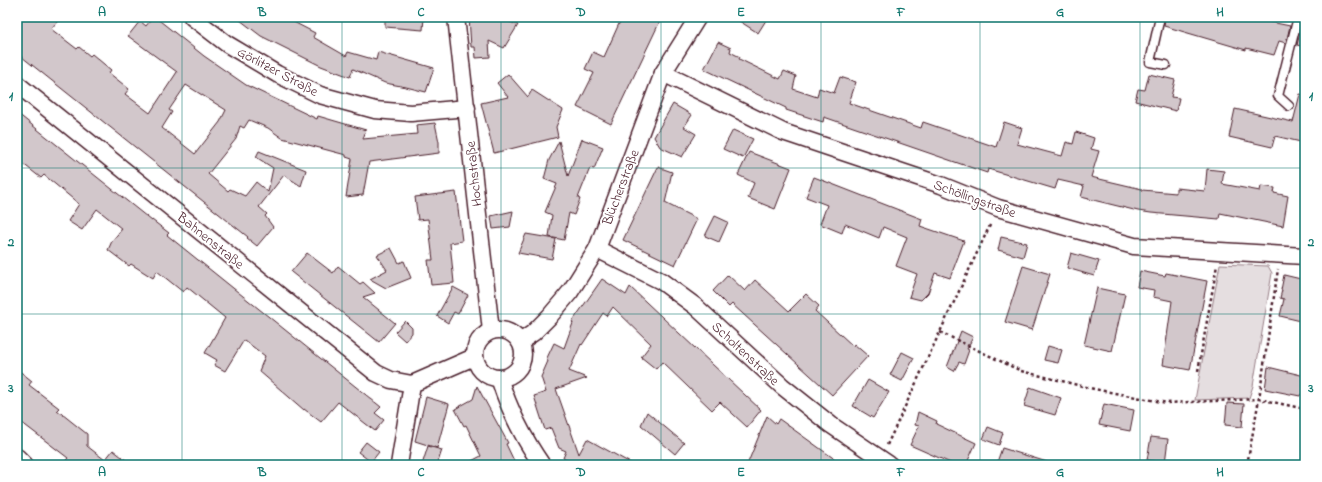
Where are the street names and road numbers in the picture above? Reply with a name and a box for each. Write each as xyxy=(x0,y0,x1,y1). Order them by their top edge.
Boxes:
street label: Görlitzer Straße xyxy=(233,42,322,103)
street label: Hochstraße xyxy=(461,139,488,208)
street label: Blücherstraße xyxy=(597,146,646,229)
street label: Schöllingstraße xyxy=(930,175,1019,225)
street label: Bahnenstraße xyxy=(171,207,249,275)
street label: Scholtenstraße xyxy=(706,317,784,392)

